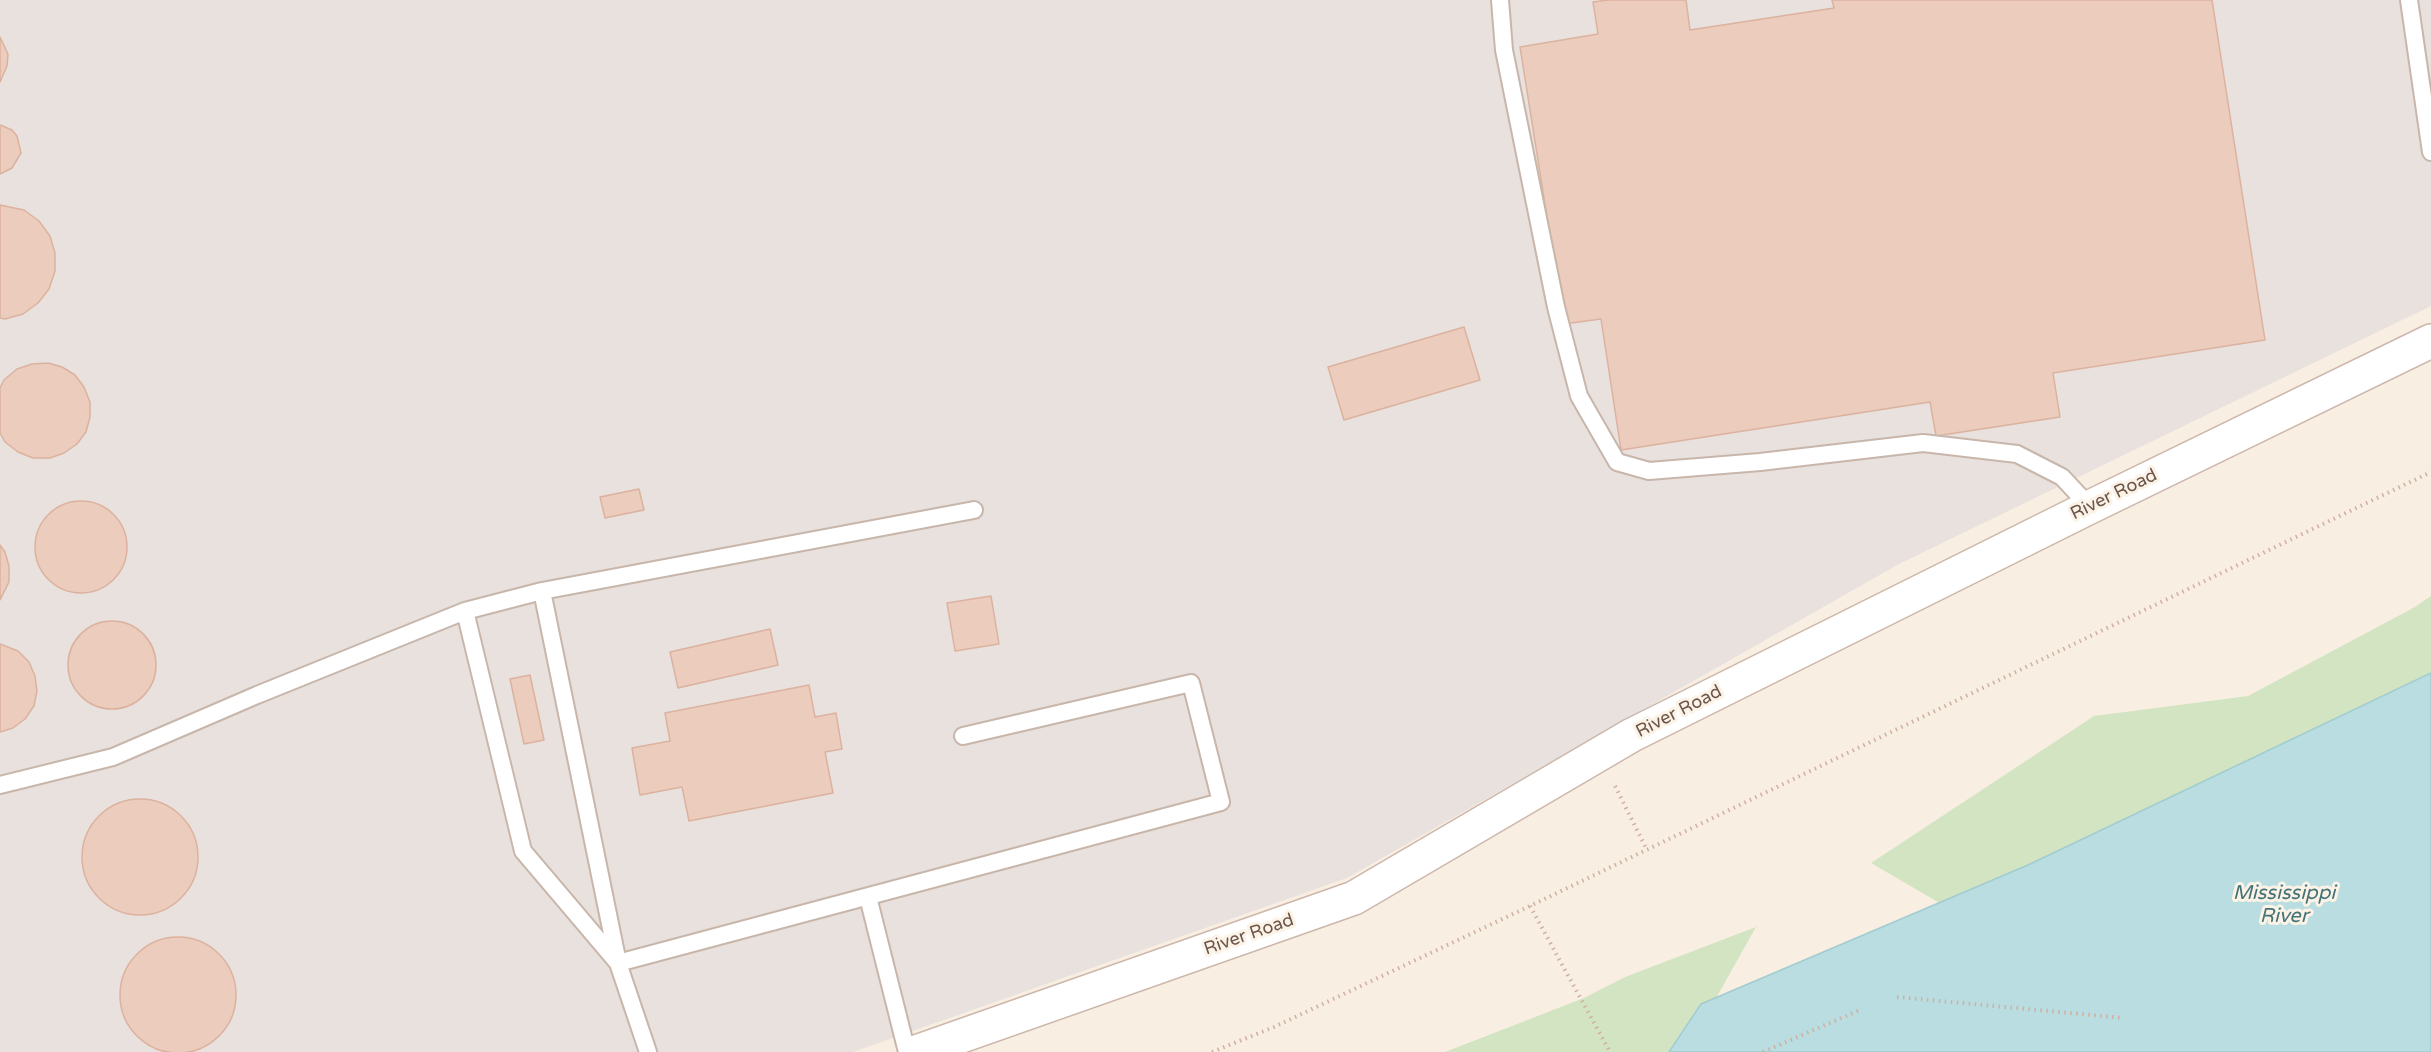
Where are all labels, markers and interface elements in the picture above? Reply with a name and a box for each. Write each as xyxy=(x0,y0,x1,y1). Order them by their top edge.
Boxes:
street label: River Road xyxy=(2067,465,2161,525)
street label: River Road xyxy=(1632,681,1726,743)
water label: Mississippi River xyxy=(2233,882,2335,929)
street label: River Road xyxy=(1201,910,1297,960)

